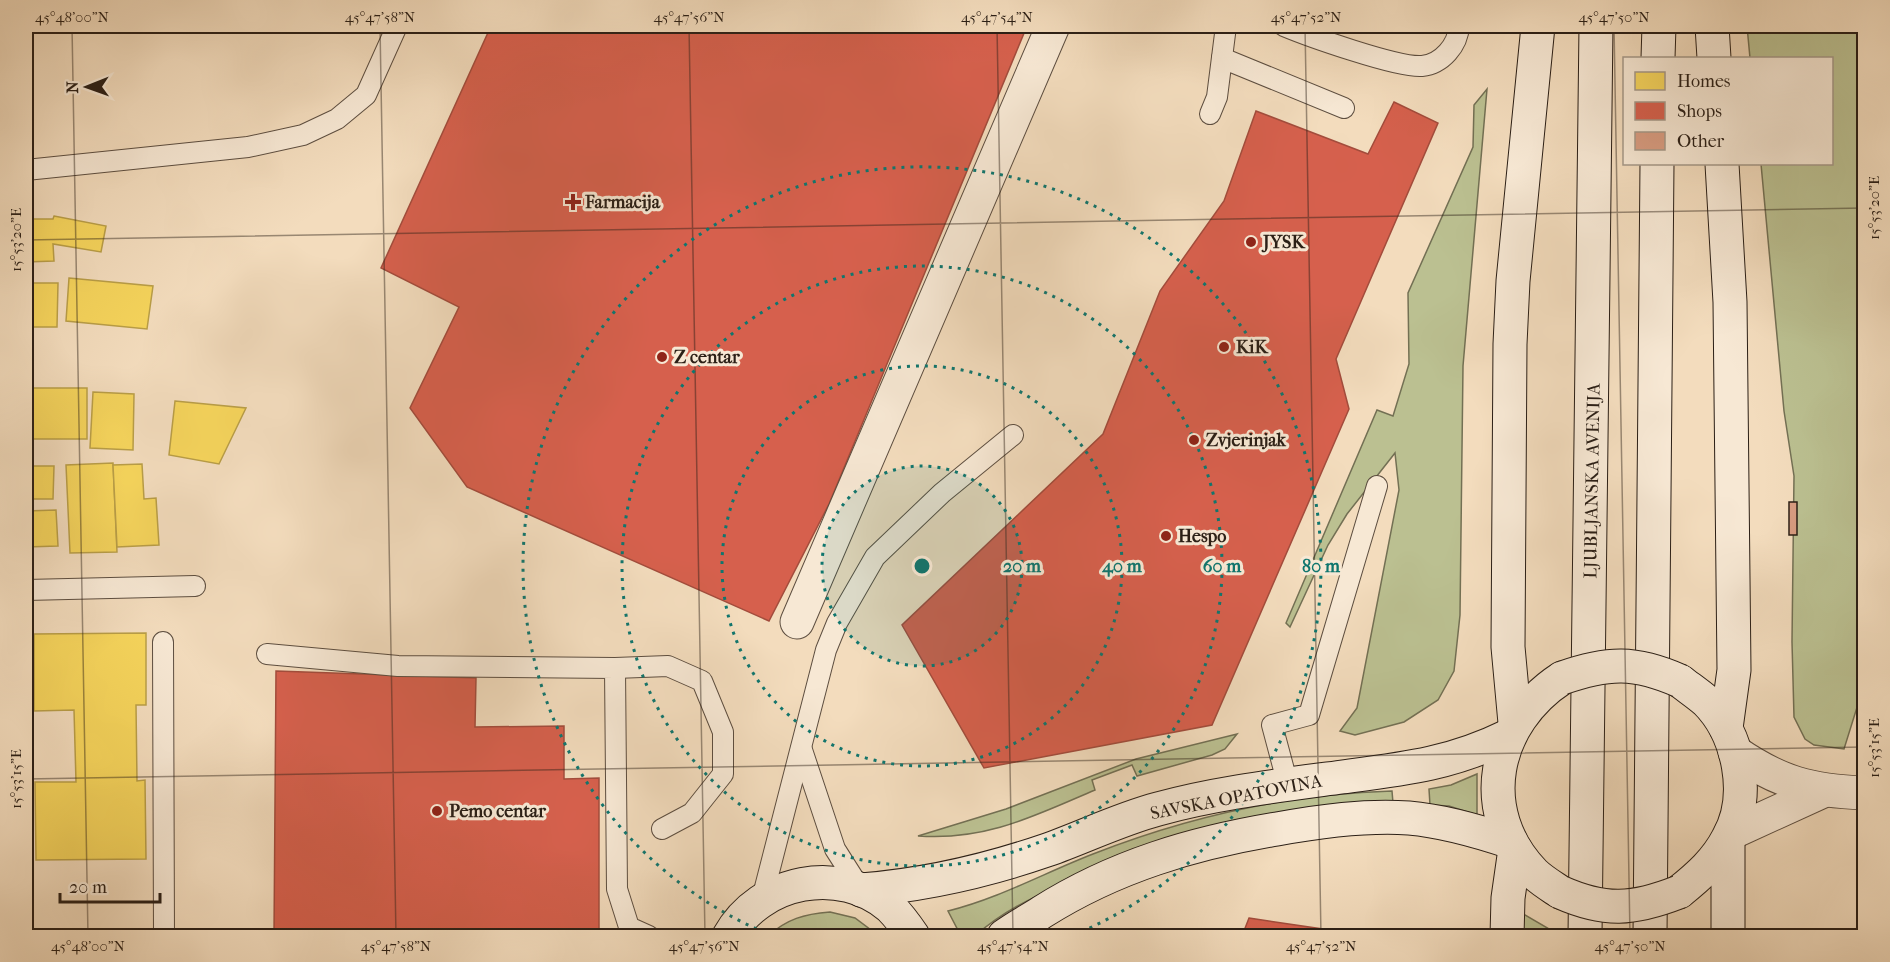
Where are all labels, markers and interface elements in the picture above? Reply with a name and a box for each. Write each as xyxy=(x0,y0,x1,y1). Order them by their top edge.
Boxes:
text: 45°48'00"N xyxy=(35,8,110,26)
text: 45°47'58"N xyxy=(345,8,416,26)
text: 45°47'56"N xyxy=(653,8,725,26)
text: 45°47'54"N xyxy=(961,8,1034,26)
text: 45°47'52"N xyxy=(1271,8,1342,26)
text: 45°47'50"N xyxy=(1578,8,1650,26)
north arrow xyxy=(57,57,117,117)
legend xyxy=(1623,57,1833,165)
text: Homes xyxy=(1677,71,1731,92)
text: N xyxy=(63,80,82,93)
text: Shops xyxy=(1677,101,1722,122)
text: Other xyxy=(1677,131,1725,152)
text: 15°53'20"E xyxy=(1865,176,1883,240)
place label: Farmacija xyxy=(584,192,661,213)
marker: Farmacija xyxy=(566,195,580,209)
text: 15°53'20"E xyxy=(7,208,25,272)
place label: JYSK xyxy=(1261,232,1306,253)
marker: JYSK xyxy=(1244,235,1258,249)
place label: KiK xyxy=(1236,337,1269,358)
marker: KiK xyxy=(1217,340,1231,354)
place label: Z centar xyxy=(674,347,740,368)
marker: Z centar xyxy=(655,350,669,364)
street label: LJUBLJANSKA AVENIJA xyxy=(1580,383,1605,579)
place label: Zvjerinjak xyxy=(1206,430,1287,451)
marker: Zvjerinjak xyxy=(1187,433,1201,447)
place label: Hespo xyxy=(1178,526,1226,547)
marker: Hespo xyxy=(1159,529,1173,543)
centre of rings xyxy=(912,556,932,576)
text: 20 m xyxy=(1003,556,1042,577)
text: 40 m xyxy=(1101,556,1143,577)
text: 60 m xyxy=(1203,556,1242,577)
text: 80 m xyxy=(1302,556,1341,577)
text: 15°53'15"E xyxy=(1865,718,1883,778)
text: 15°53'15"E xyxy=(7,749,25,809)
street label: SAVSKA OPATOVINA xyxy=(1148,770,1324,824)
place label: Pemo centar xyxy=(449,801,546,822)
marker: Pemo centar xyxy=(430,804,444,818)
scale bar xyxy=(60,866,160,904)
text: 20 m xyxy=(69,877,107,898)
text: 45°48'00"N xyxy=(51,937,126,955)
text: 45°47'58"N xyxy=(361,937,432,955)
text: 45°47'56"N xyxy=(668,937,740,955)
text: 45°47'54"N xyxy=(977,937,1050,955)
text: 45°47'52"N xyxy=(1286,937,1357,955)
text: 45°47'50"N xyxy=(1594,937,1666,955)

